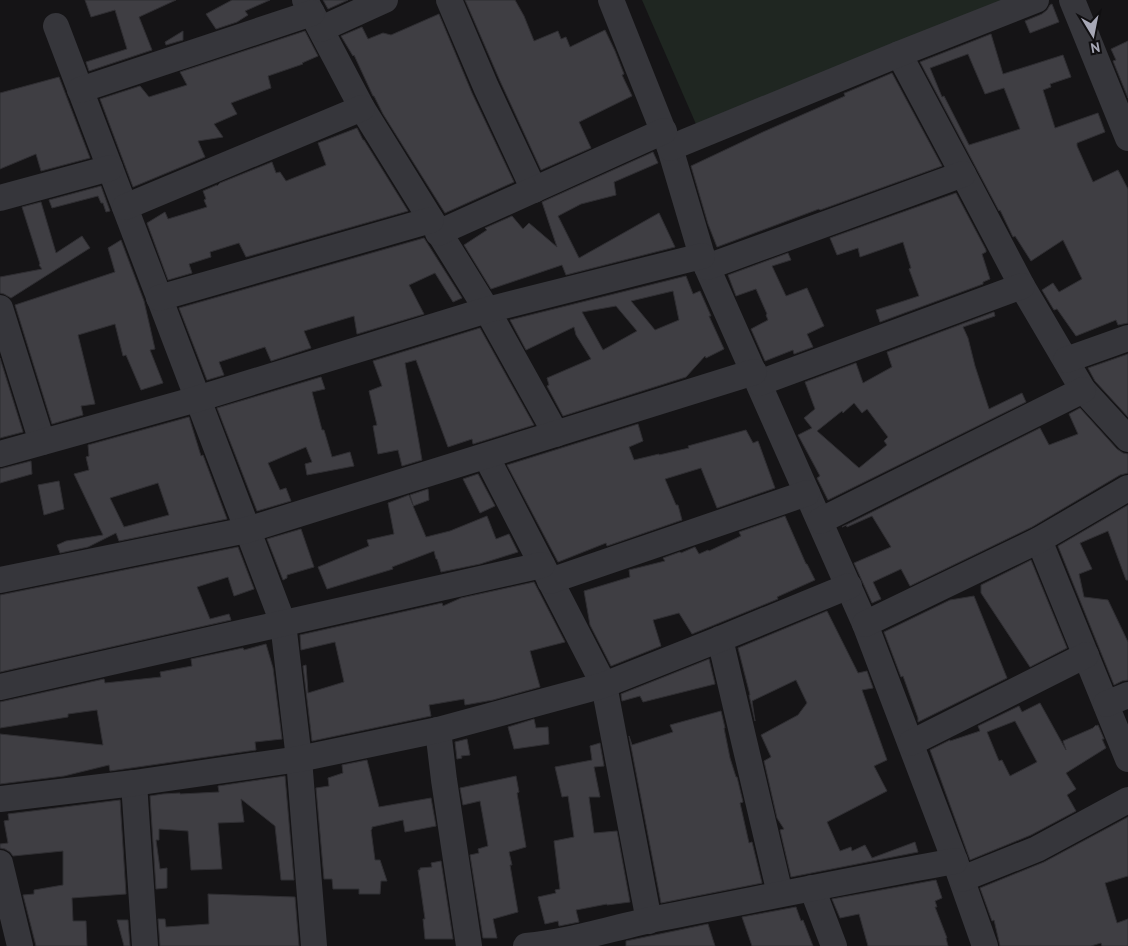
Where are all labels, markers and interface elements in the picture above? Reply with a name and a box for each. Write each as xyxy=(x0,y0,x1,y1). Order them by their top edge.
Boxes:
north arrow xyxy=(1068,10,1118,60)
text: N xyxy=(1089,38,1101,57)

